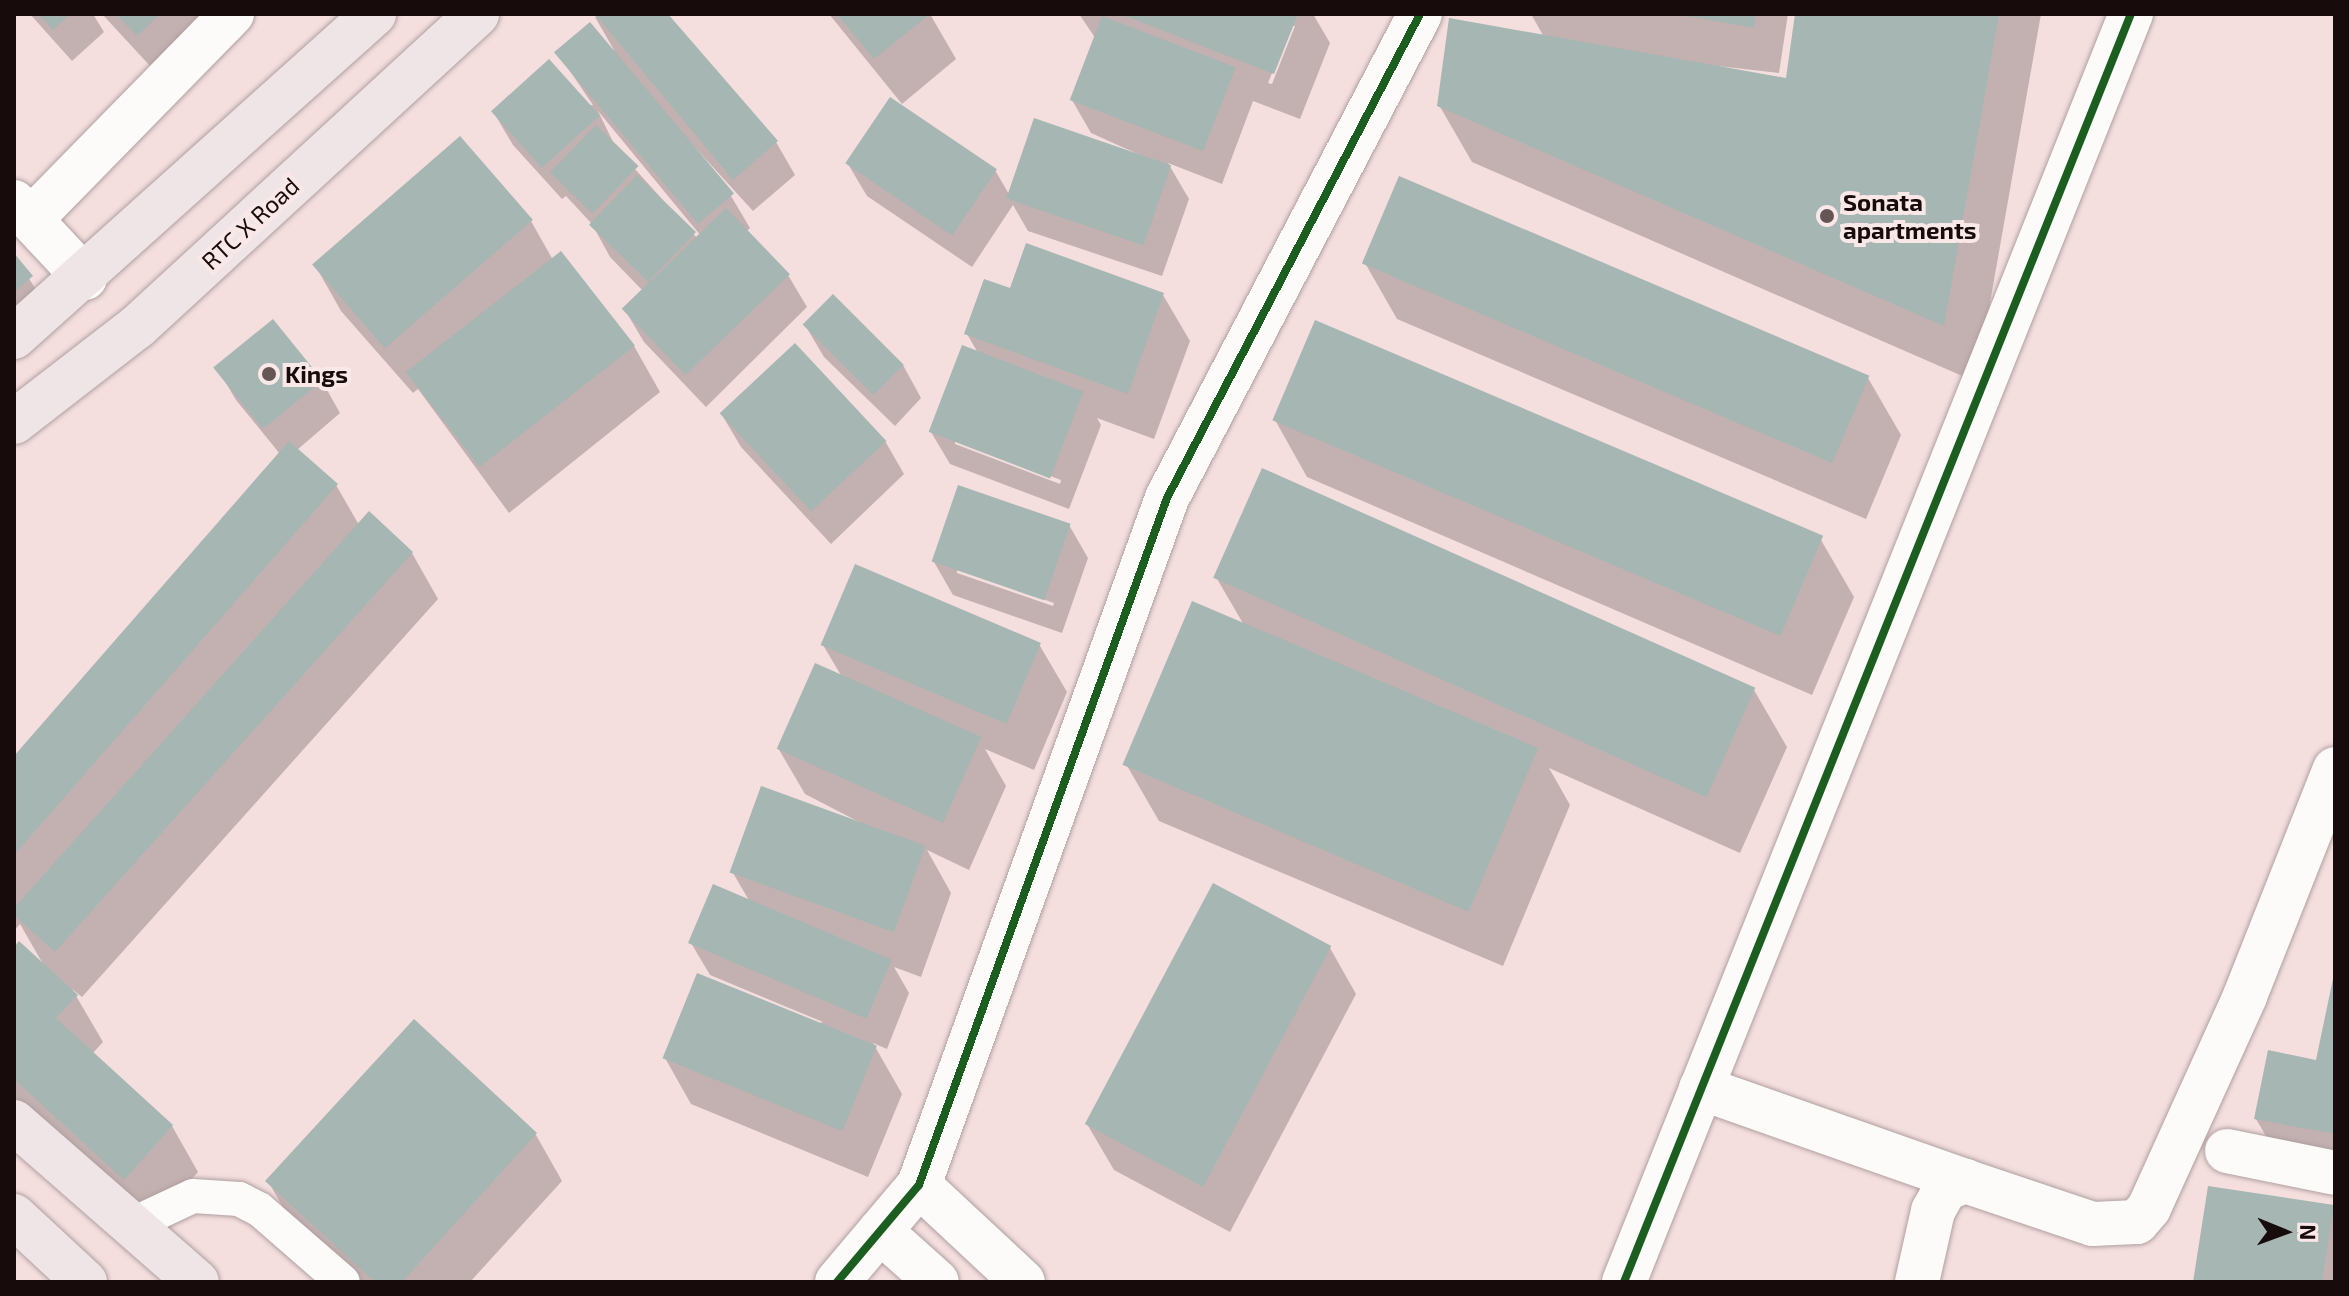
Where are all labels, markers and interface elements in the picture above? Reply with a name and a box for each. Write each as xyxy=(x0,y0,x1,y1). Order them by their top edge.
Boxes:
street label: RTC X Road xyxy=(195,171,305,275)
place label: Sonata apartments xyxy=(1843,188,1977,244)
marker: Sonata apartments xyxy=(1818,207,1836,225)
place label: Kings xyxy=(285,360,348,388)
marker: Kings xyxy=(260,365,278,383)
north arrow xyxy=(2245,1192,2325,1272)
text: N xyxy=(2296,1224,2322,1241)

